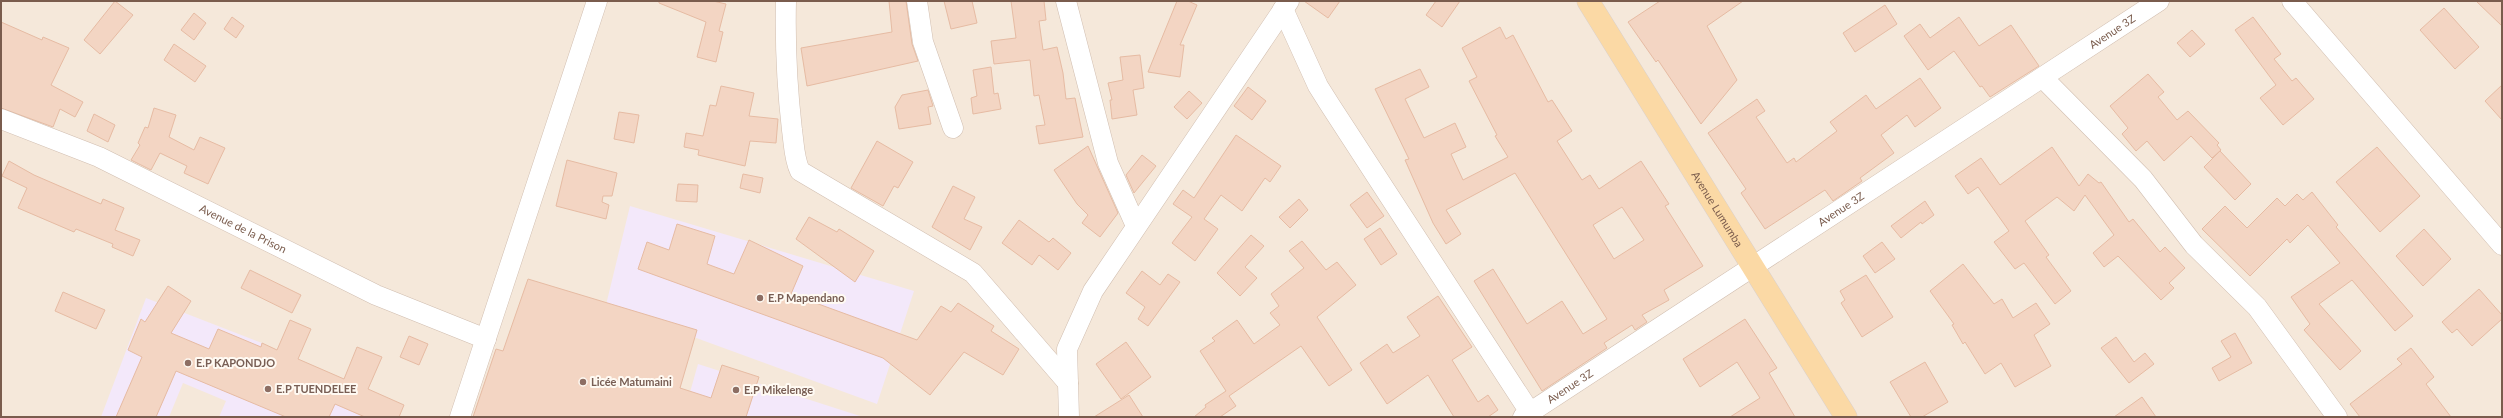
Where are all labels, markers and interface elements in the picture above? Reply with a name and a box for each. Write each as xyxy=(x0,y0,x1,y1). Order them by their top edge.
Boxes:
street label: Avenue 3Z xyxy=(2086,11,2138,51)
street label: Avenue Lumumba xyxy=(1689,169,1746,249)
street label: Avenue 3Z xyxy=(1815,189,1866,228)
street label: Avenue de la Prison xyxy=(198,201,289,255)
place label: E.P Mapendano xyxy=(768,291,845,304)
marker: E.P Mapendano xyxy=(755,293,765,303)
place label: E.P KAPONDJO xyxy=(196,356,275,369)
marker: E.P KAPONDJO xyxy=(183,358,193,368)
street label: Avenue 3Z xyxy=(1544,366,1595,406)
place label: Licée Matumaini xyxy=(591,375,672,388)
marker: Licée Matumaini xyxy=(578,377,588,387)
place label: E.P TUENDELEE xyxy=(276,382,356,395)
place label: E.P Mikelenge xyxy=(744,383,813,396)
marker: E.P TUENDELEE xyxy=(263,384,273,394)
marker: E.P Mikelenge xyxy=(731,385,741,395)

